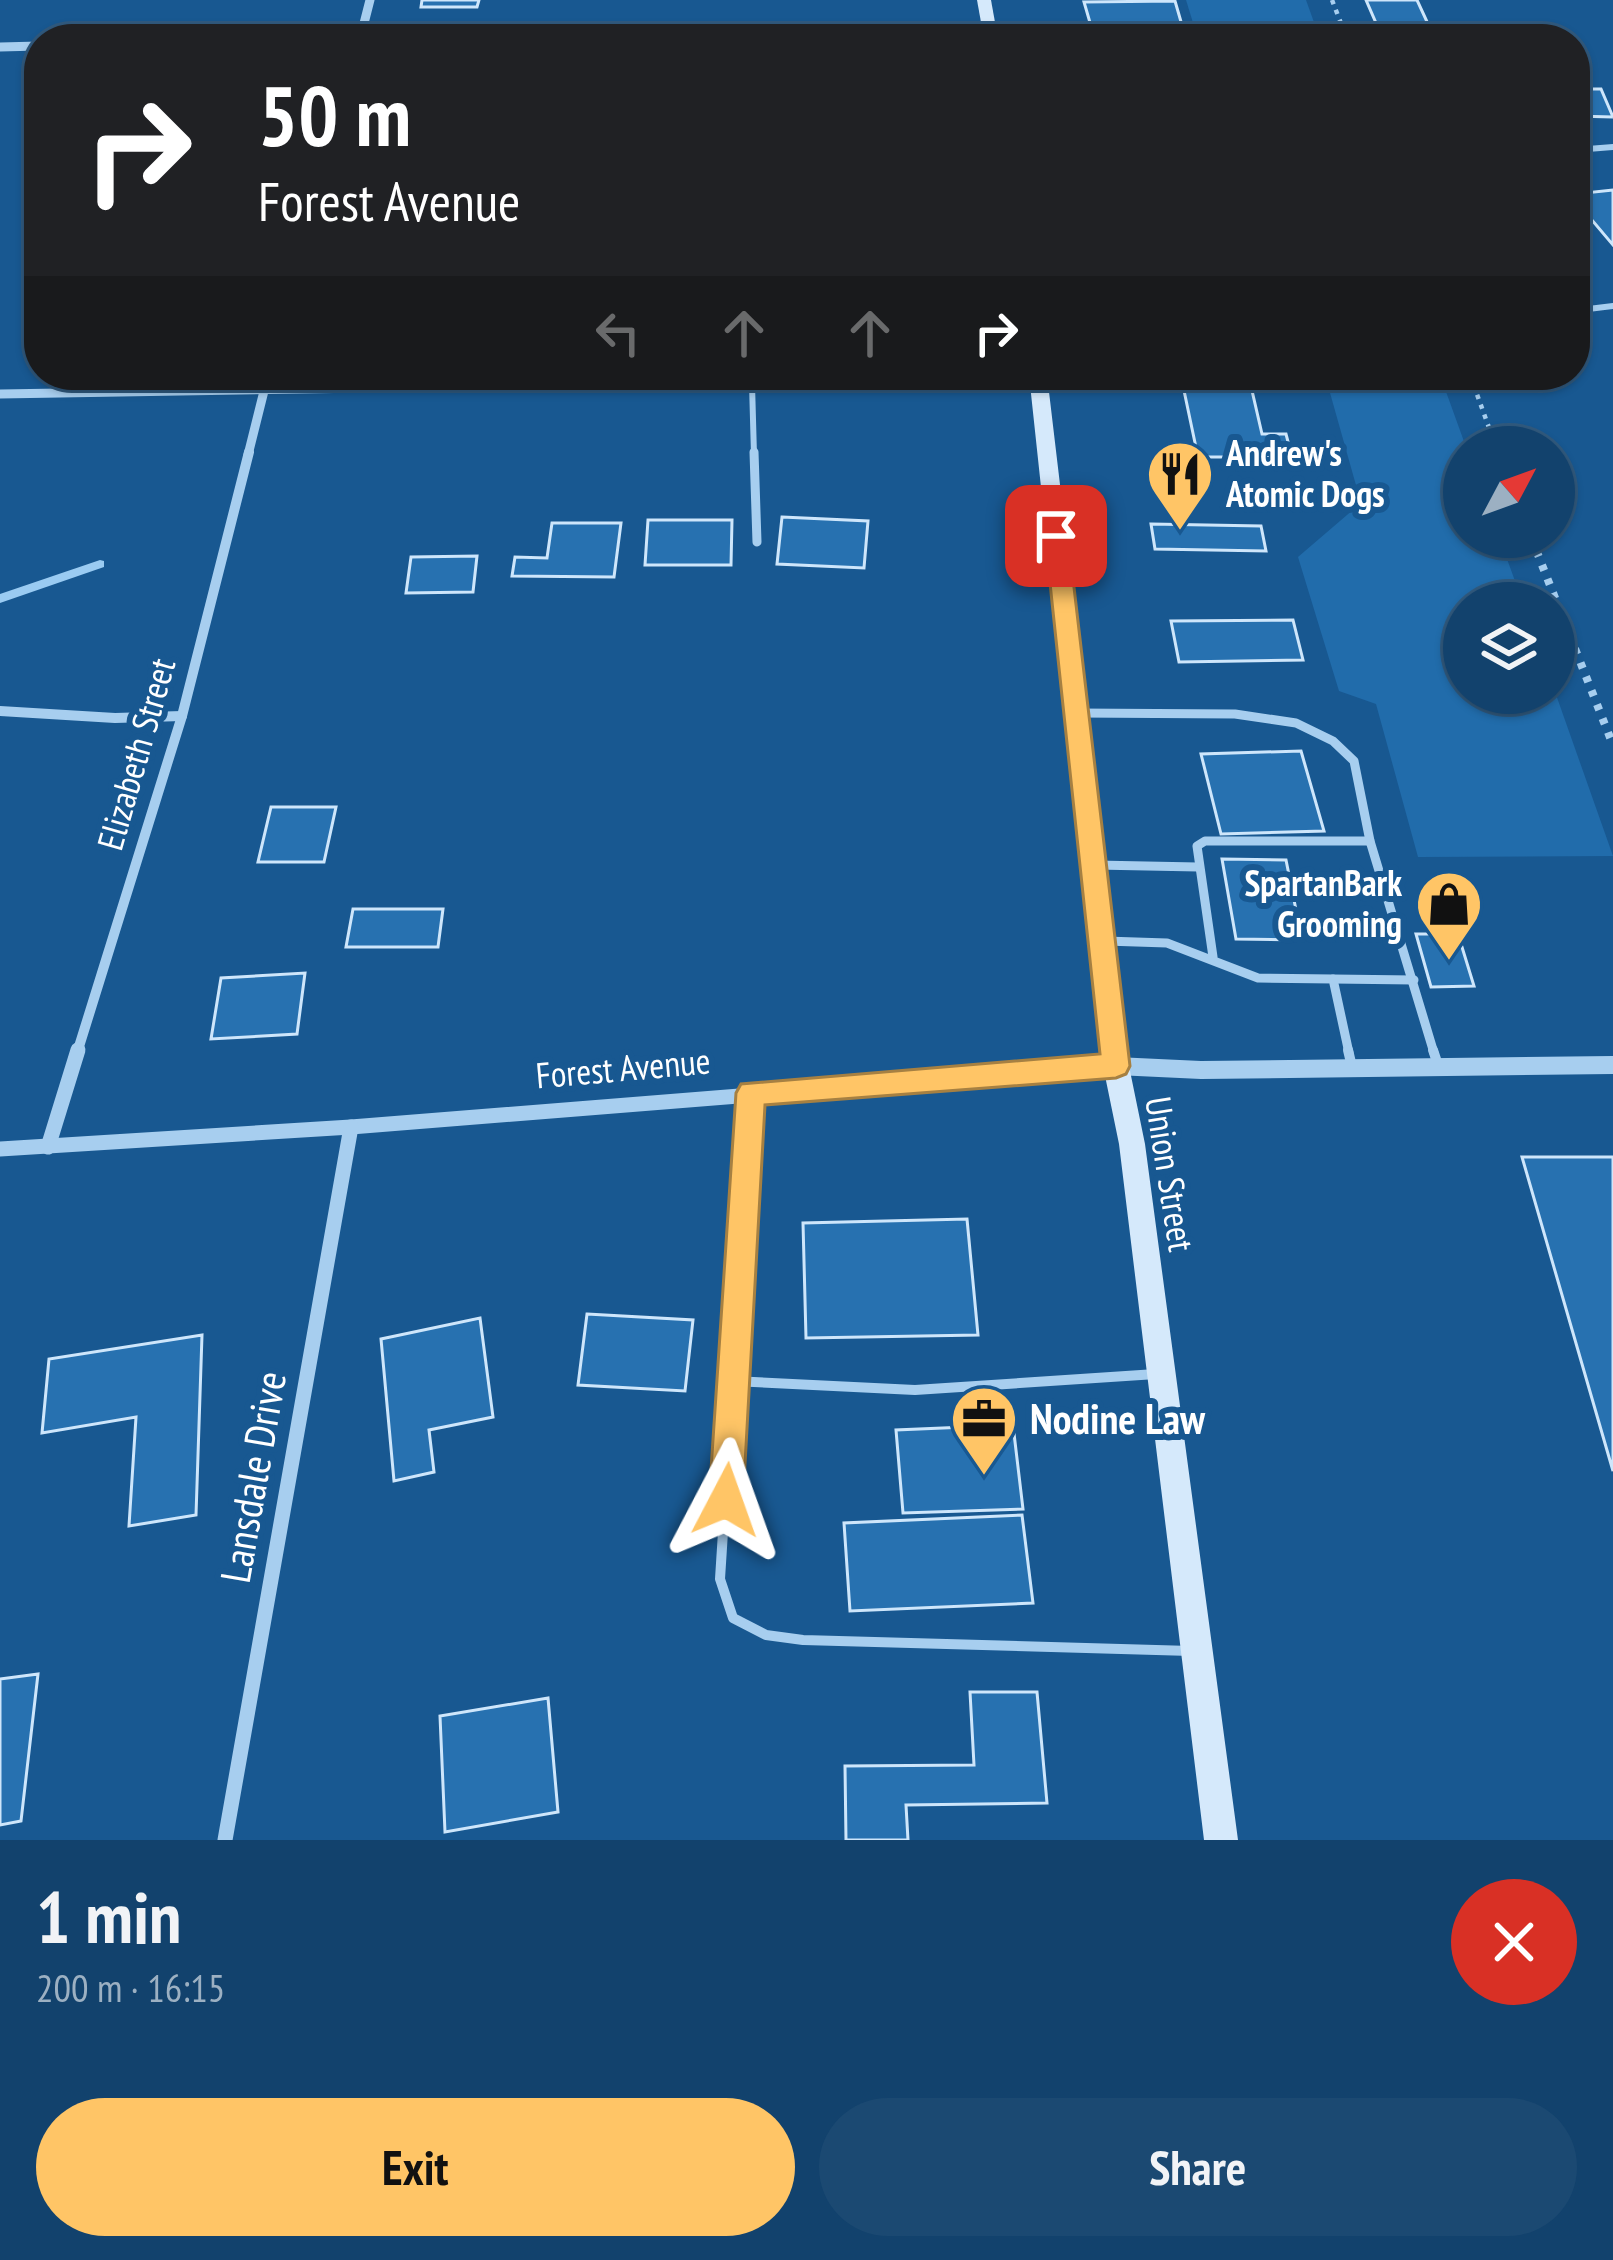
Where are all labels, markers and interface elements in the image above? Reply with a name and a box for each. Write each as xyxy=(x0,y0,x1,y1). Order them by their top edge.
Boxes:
text: 50 m xyxy=(258,60,411,169)
icon: right xyxy=(60,72,216,228)
text: Forest Avenue xyxy=(258,166,520,236)
icon: left xyxy=(585,300,651,366)
icon: ahead xyxy=(711,300,777,366)
icon: ahead xyxy=(837,300,903,366)
icon: right xyxy=(963,300,1029,366)
north arrow xyxy=(1443,426,1575,558)
map controls xyxy=(1443,426,1575,714)
place label: Andrew's Atomic Dogs xyxy=(1225,429,1385,517)
restaurant icon: Andrew's Atomic Dogs xyxy=(1145,439,1215,533)
pin xyxy=(1005,485,1107,587)
icon: arrive xyxy=(1023,503,1089,569)
button: layers xyxy=(1443,582,1575,714)
street label: Elizabeth Street xyxy=(86,652,185,855)
place label: SpartanBark Grooming xyxy=(1244,859,1402,947)
shop icon: SpartanBark Grooming xyxy=(1414,869,1484,963)
street label: Forest Avenue xyxy=(534,1036,712,1099)
street label: Union Street xyxy=(1135,1093,1206,1255)
street label: Lansdale Drive xyxy=(207,1367,298,1587)
office icon: Nodine Law xyxy=(949,1384,1019,1478)
place label: Nodine Law xyxy=(1030,1391,1206,1446)
position arrow xyxy=(663,1437,789,1563)
text: 1 min xyxy=(36,1870,181,1963)
button: close xyxy=(1451,1879,1577,2005)
text: 200 m · 16:15 xyxy=(36,1962,225,2013)
button: Exit xyxy=(36,2098,795,2236)
button: Share xyxy=(819,2098,1577,2236)

